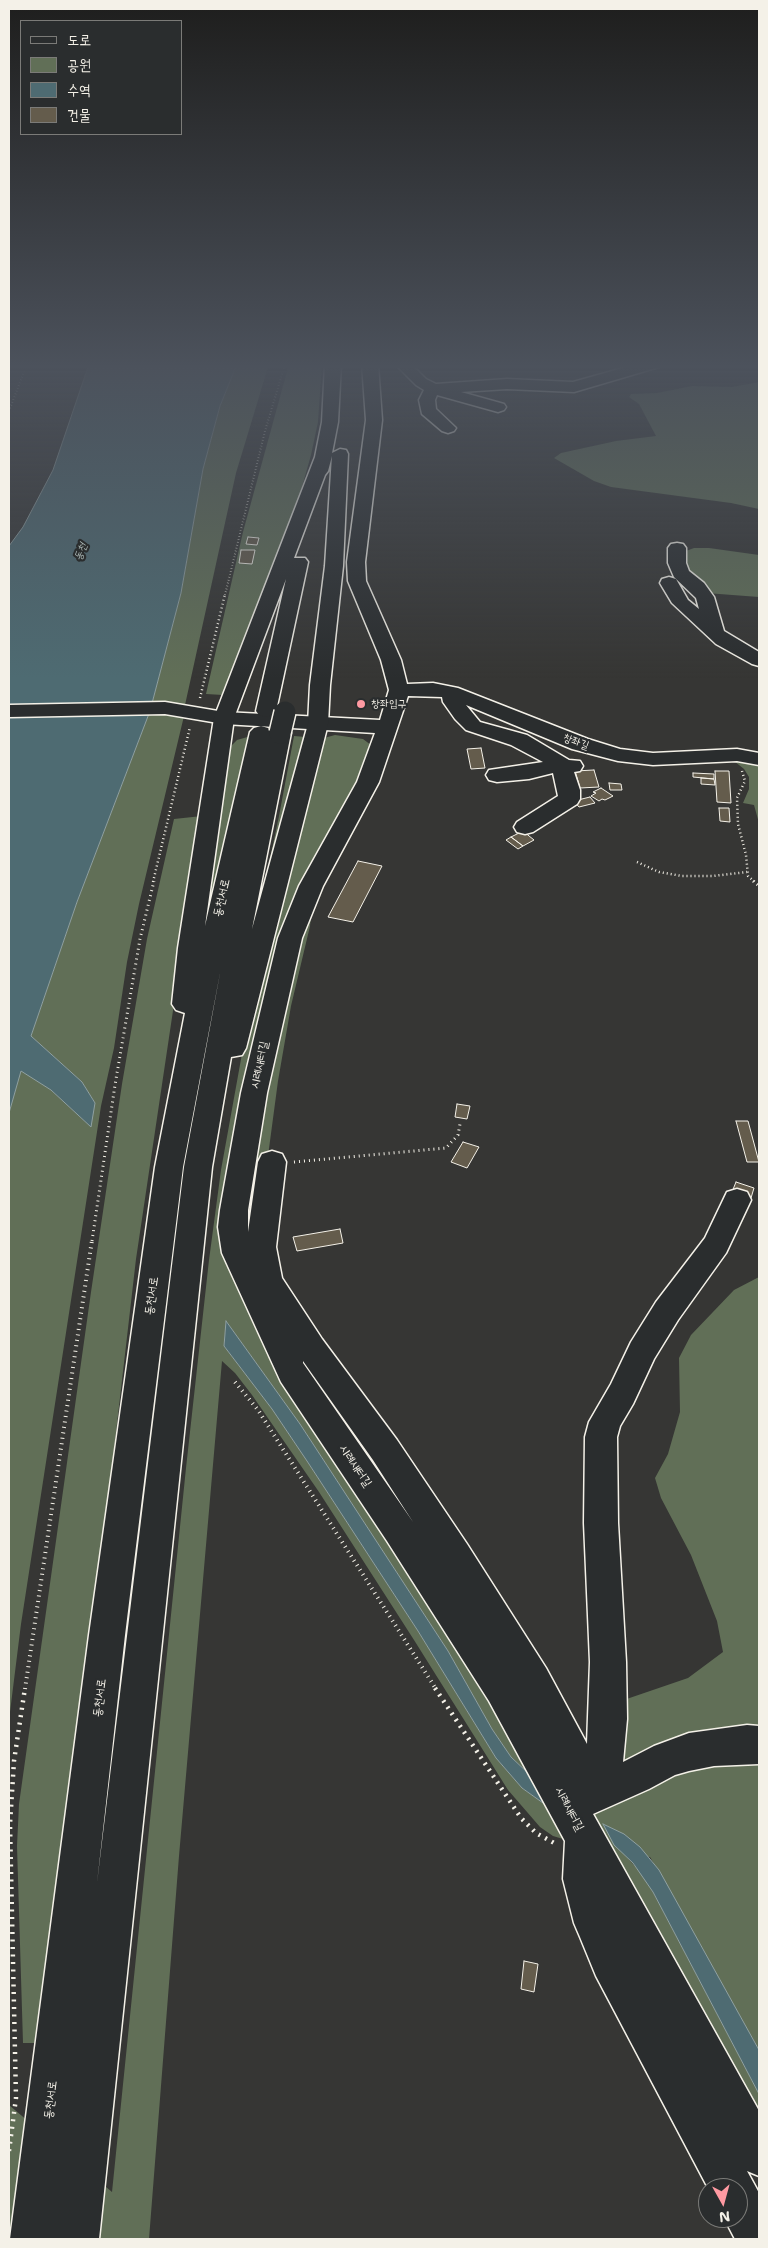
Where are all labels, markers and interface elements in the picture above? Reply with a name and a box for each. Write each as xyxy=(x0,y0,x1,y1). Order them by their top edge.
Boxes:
legend xyxy=(20,20,182,135)
text: 도로 xyxy=(67,30,91,50)
text: 공원 xyxy=(67,55,91,75)
text: 수역 xyxy=(67,80,91,100)
text: 건물 xyxy=(67,105,91,125)
water label: 동천 xyxy=(72,541,90,563)
place label: 창좌입구 xyxy=(371,697,406,711)
marker: 창좌입구 xyxy=(355,698,367,710)
street label: 창좌길 xyxy=(561,731,591,753)
street label: 동천서로 xyxy=(211,878,233,918)
street label: 시례새터길 xyxy=(248,1040,272,1090)
street label: 동천서로 xyxy=(142,1276,162,1316)
street label: 시례새터길 xyxy=(336,1442,374,1490)
street label: 동천서로 xyxy=(91,1678,109,1718)
street label: 시례새터길 xyxy=(551,1784,587,1834)
street label: 동천서로 xyxy=(42,2080,60,2120)
north arrow xyxy=(698,2178,748,2228)
text: N xyxy=(718,2207,731,2227)

